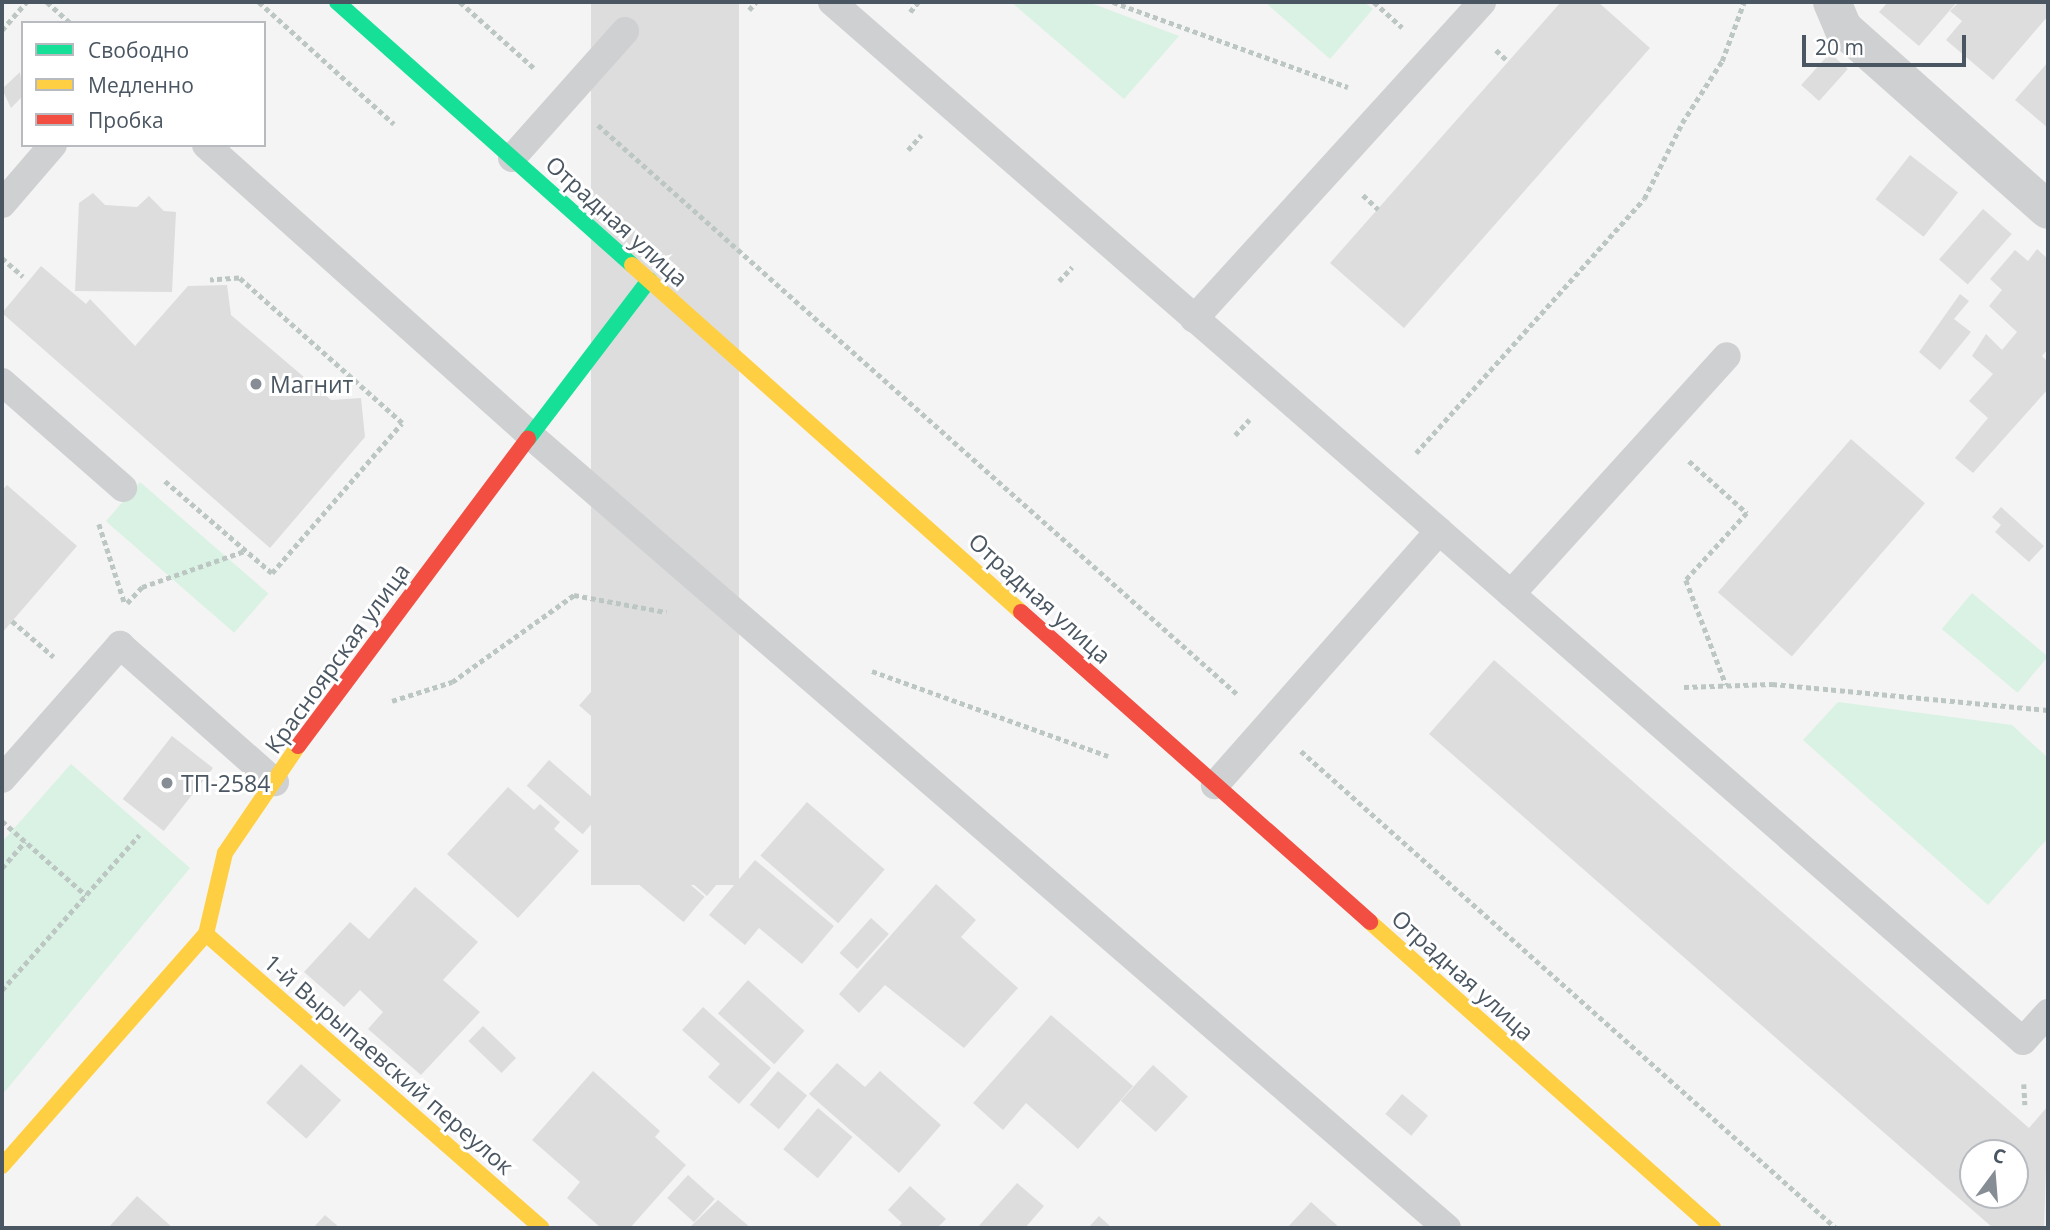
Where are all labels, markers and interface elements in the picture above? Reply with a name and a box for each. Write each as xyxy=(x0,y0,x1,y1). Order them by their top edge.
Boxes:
legend xyxy=(21,21,266,147)
scale bar xyxy=(1805,21,1969,65)
text: 20 m xyxy=(1815,33,1864,61)
text: Свободно xyxy=(88,36,189,64)
text: Медленно xyxy=(88,71,194,99)
text: Пробка xyxy=(88,106,164,134)
street label: Отрадная улица xyxy=(540,150,694,292)
place label: Магнит xyxy=(270,370,353,398)
marker: Магнит xyxy=(248,376,264,392)
street label: Отрадная улица xyxy=(963,527,1117,669)
street label: Красноярская улица xyxy=(259,558,415,758)
place label: ТП-2584 xyxy=(181,769,270,797)
marker: ТП-2584 xyxy=(159,775,175,791)
street label: Отрадная улица xyxy=(1386,904,1540,1046)
street label: 1-й Вырыпаевский переулок xyxy=(259,948,519,1180)
north arrow xyxy=(1959,1139,2029,1209)
text: С xyxy=(1990,1142,2009,1170)

